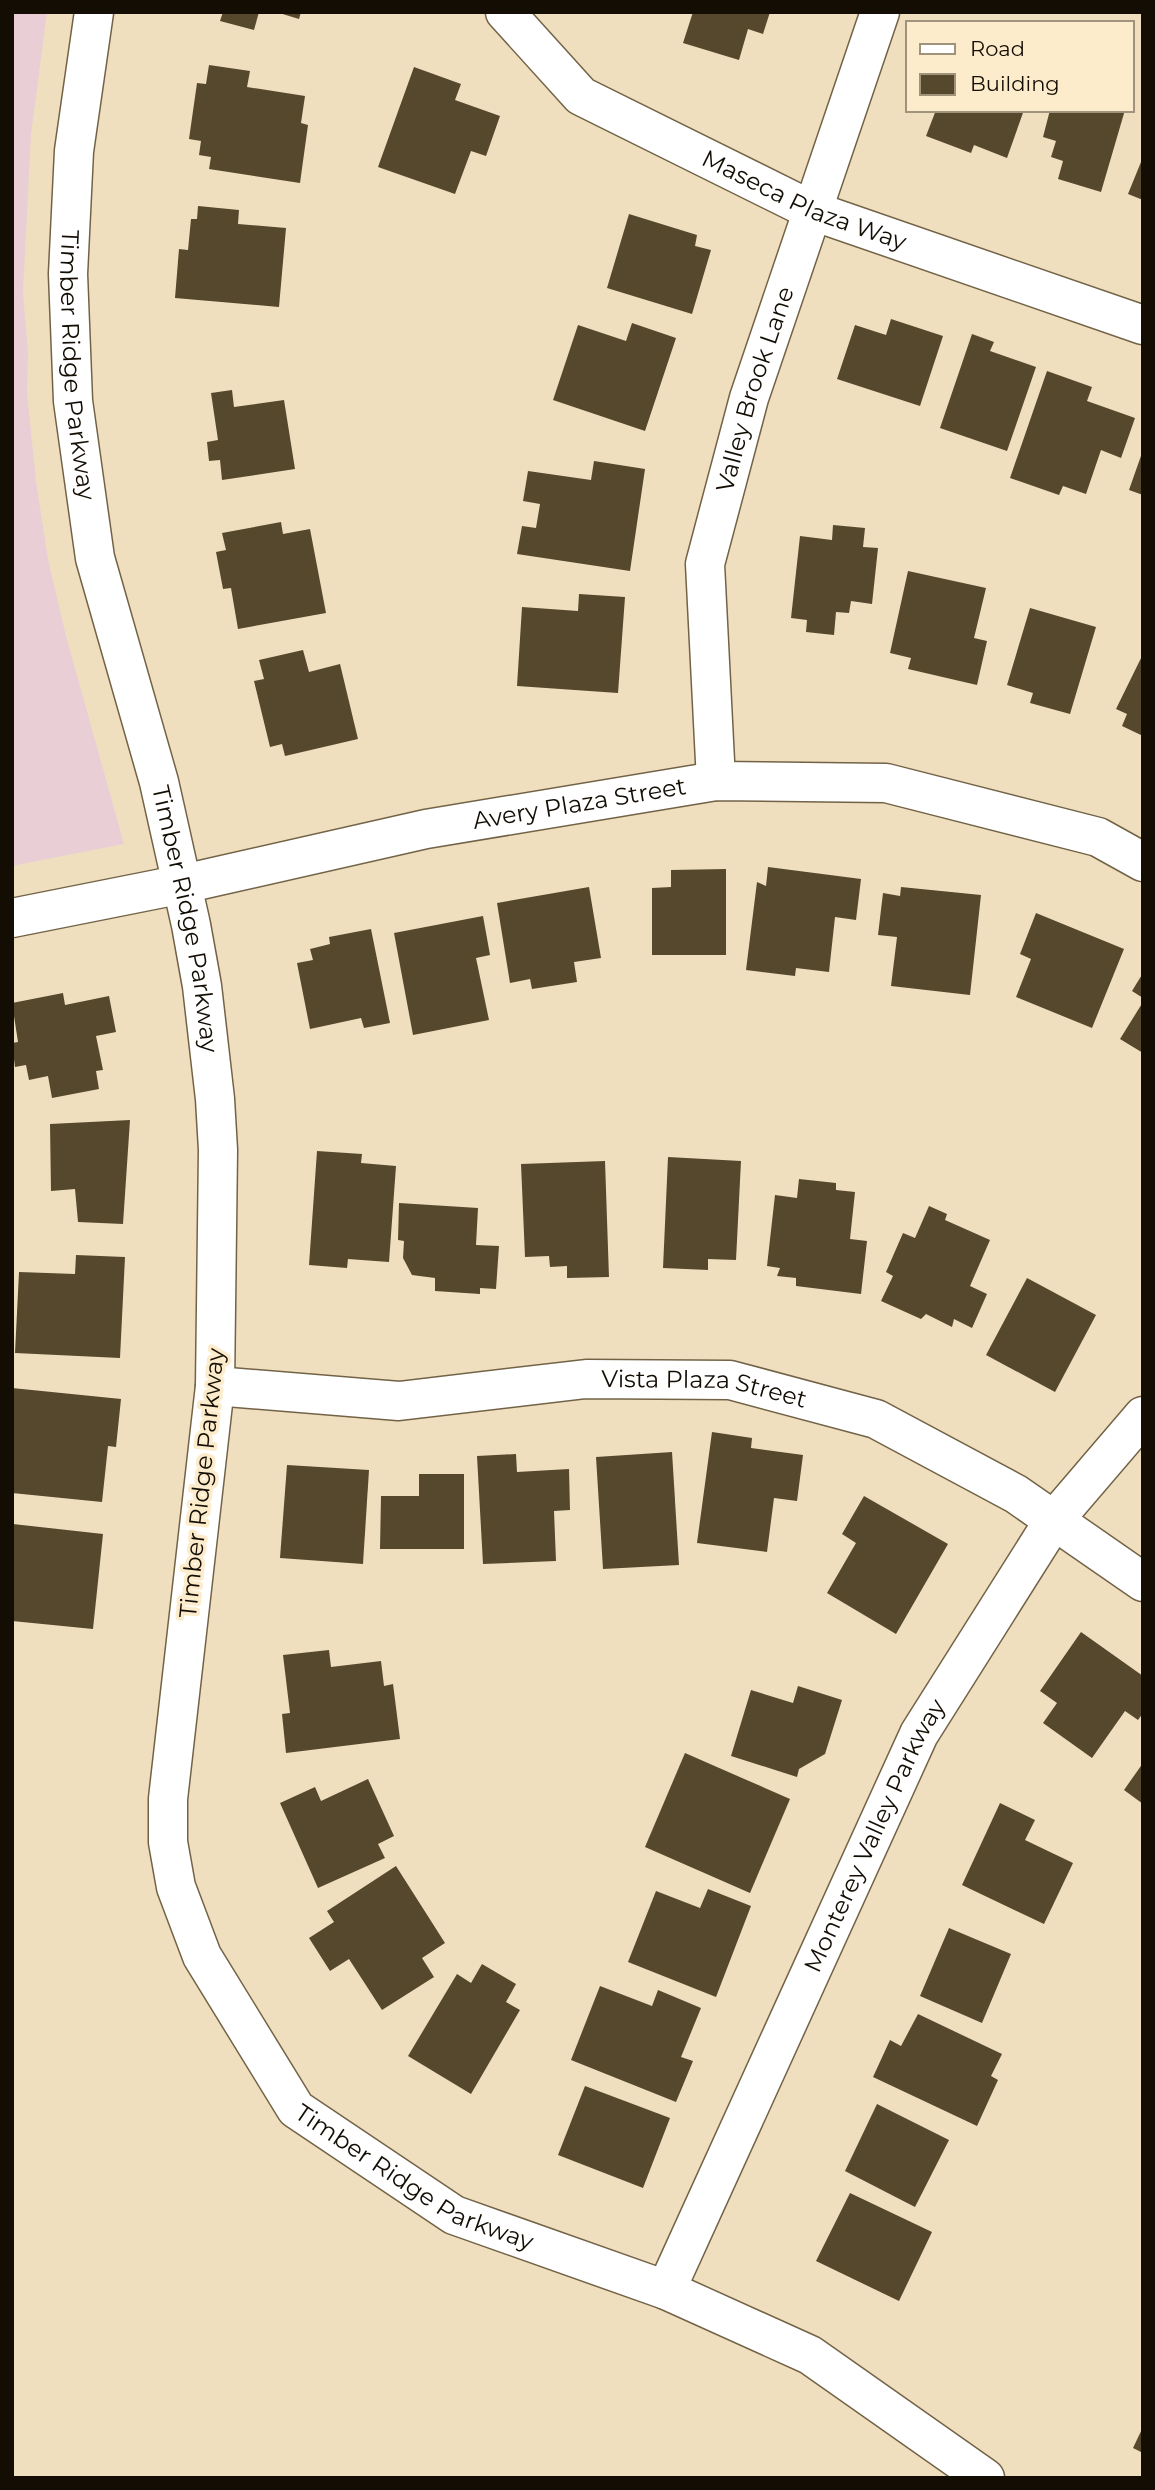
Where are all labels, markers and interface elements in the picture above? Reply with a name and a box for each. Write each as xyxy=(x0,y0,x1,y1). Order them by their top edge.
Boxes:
legend xyxy=(906,21,1134,112)
text: Road xyxy=(970,36,1025,61)
text: Building xyxy=(970,71,1060,96)
street label: Maseca Plaza Way xyxy=(697,143,910,256)
street label: Timber Ridge Parkway xyxy=(54,229,102,502)
street label: Valley Brook Lane xyxy=(710,283,800,495)
street label: Avery Plaza Street xyxy=(471,771,688,835)
street label: Timber Ridge Parkway xyxy=(146,783,225,1054)
street label: Timber Ridge Parkway xyxy=(173,1347,230,1619)
street label: Vista Plaza Street xyxy=(601,1364,810,1414)
street label: Monterey Valley Parkway xyxy=(798,1693,951,1977)
street label: Timber Ridge Parkway xyxy=(290,2098,537,2256)

